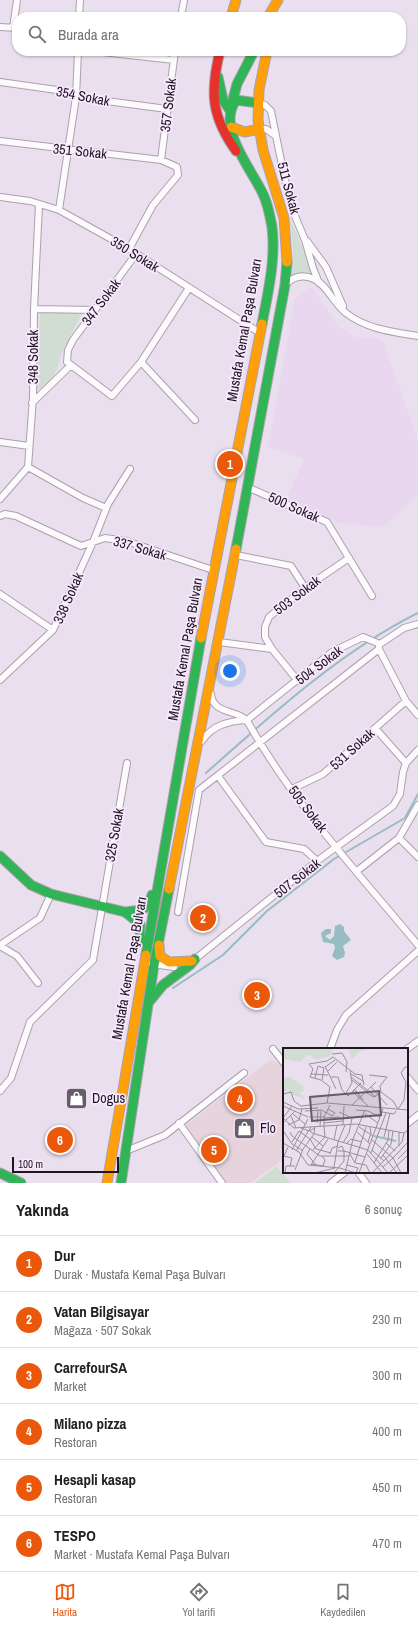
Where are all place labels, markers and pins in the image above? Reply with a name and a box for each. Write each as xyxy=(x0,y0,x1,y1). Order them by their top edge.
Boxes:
pin: 1 xyxy=(217,449,243,479)
pin: 2 xyxy=(190,903,216,933)
pin: 3 xyxy=(244,980,270,1010)
pin: 4 xyxy=(227,1084,253,1114)
shop icon: Dogus xyxy=(63,1085,89,1111)
place label: Dogus xyxy=(92,1089,125,1107)
shop icon: Flo xyxy=(232,1115,258,1141)
place label: Flo xyxy=(260,1119,276,1137)
pin: 6 xyxy=(47,1125,73,1155)
pin: 5 xyxy=(201,1135,227,1165)

